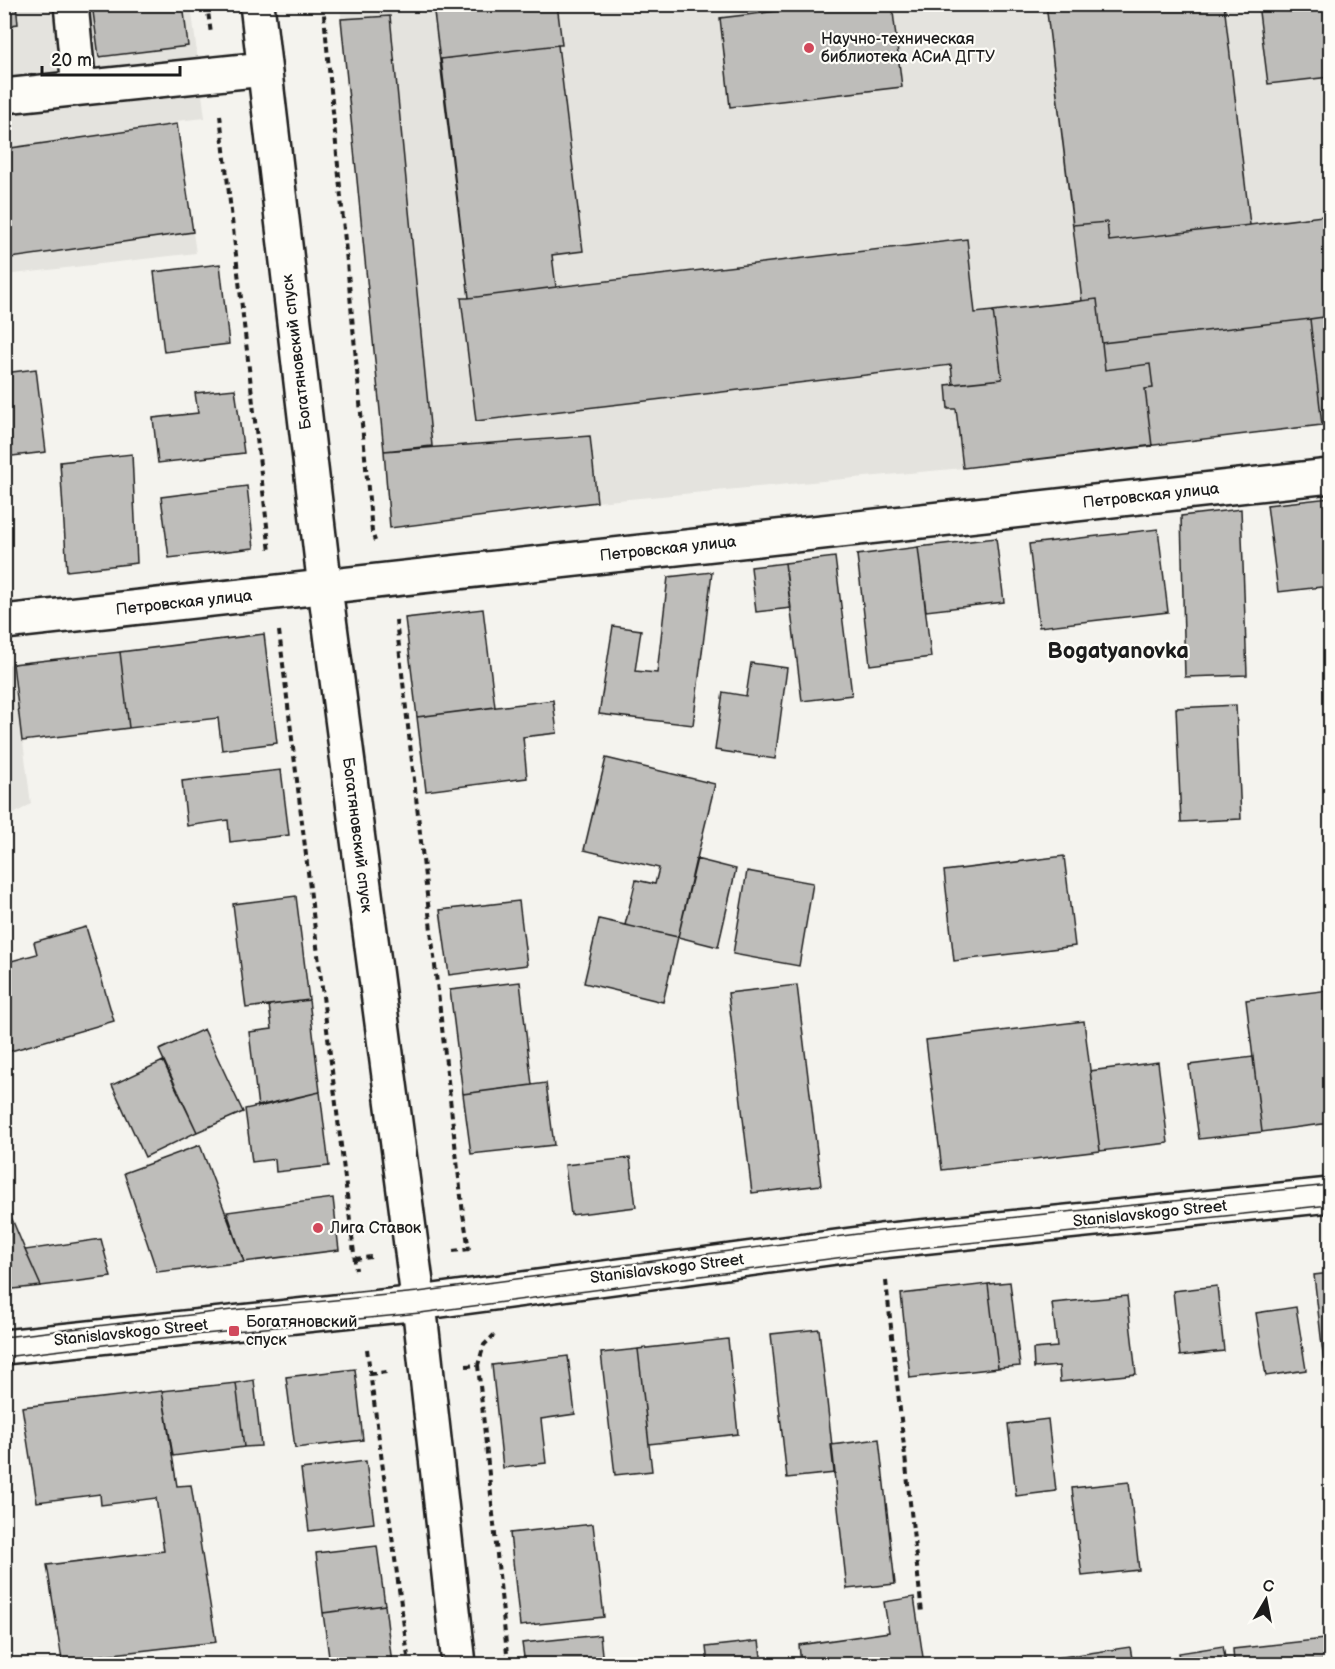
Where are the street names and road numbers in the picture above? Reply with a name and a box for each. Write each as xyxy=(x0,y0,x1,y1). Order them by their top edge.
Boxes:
street label: Богатяновский спуск xyxy=(278,273,316,431)
street label: Петровская улица xyxy=(1082,479,1221,513)
street label: Петровская улица xyxy=(599,532,738,566)
street label: Петровская улица xyxy=(115,586,254,620)
street label: Богатяновский спуск xyxy=(338,756,376,914)
street label: Stanislavskogo Street xyxy=(1072,1196,1228,1232)
street label: Stanislavskogo Street xyxy=(589,1250,745,1288)
street label: Stanislavskogo Street xyxy=(53,1315,209,1351)

